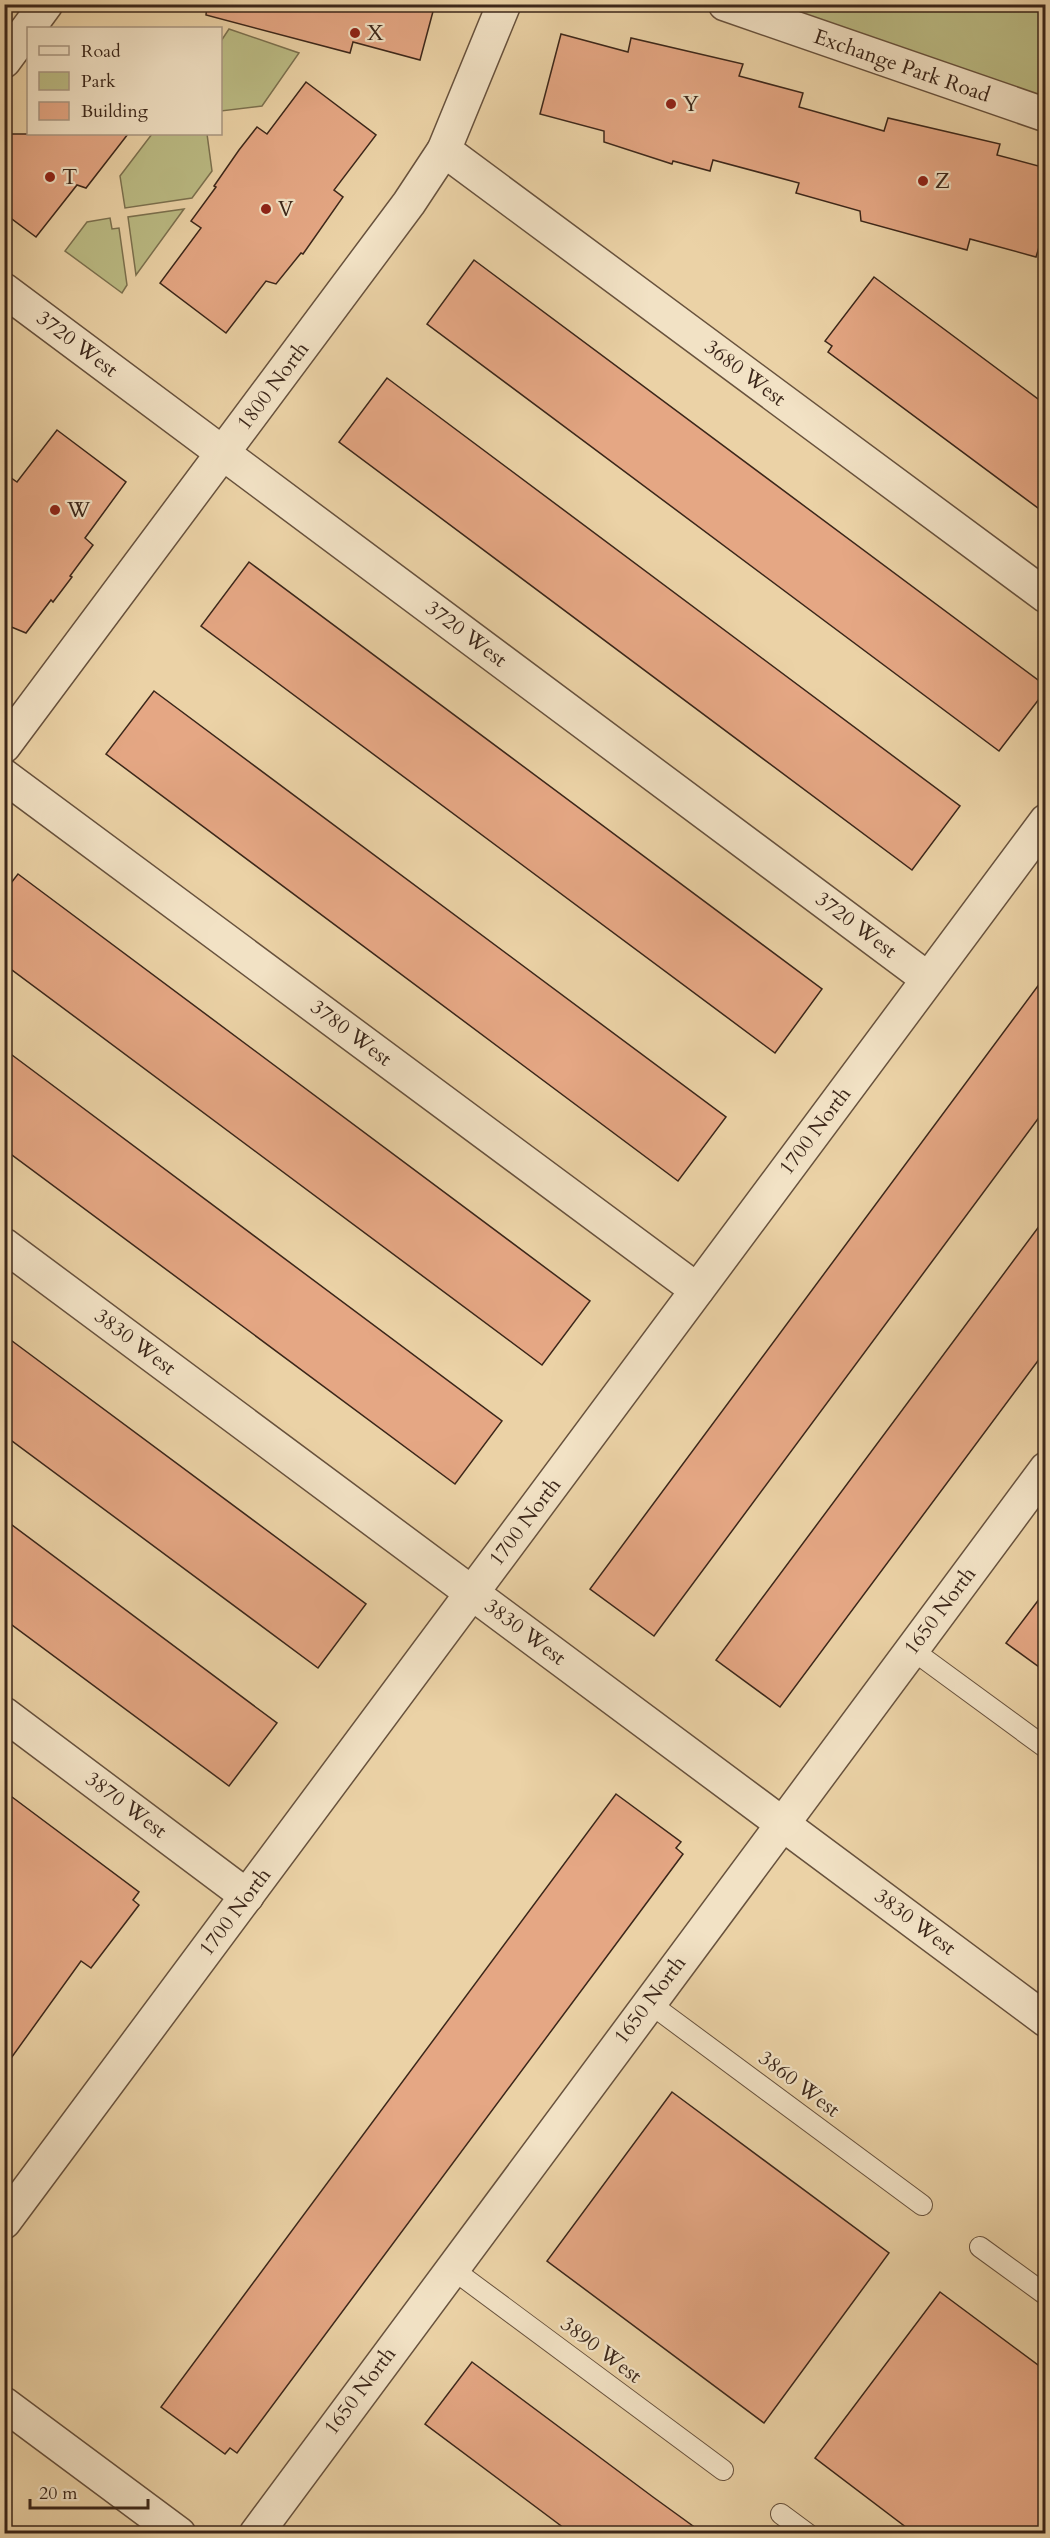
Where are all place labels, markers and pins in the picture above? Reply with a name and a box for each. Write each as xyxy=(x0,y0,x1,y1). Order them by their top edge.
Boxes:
place label: X xyxy=(367,19,384,48)
marker: X xyxy=(348,26,362,40)
place label: Y xyxy=(683,90,699,119)
marker: Y xyxy=(664,97,678,111)
place label: T xyxy=(62,163,77,192)
place label: Z xyxy=(935,167,950,196)
marker: T xyxy=(43,170,57,184)
marker: Z xyxy=(916,174,930,188)
place label: V xyxy=(278,195,294,224)
marker: V xyxy=(259,202,273,216)
place label: W xyxy=(66,496,91,525)
marker: W xyxy=(48,503,62,517)

